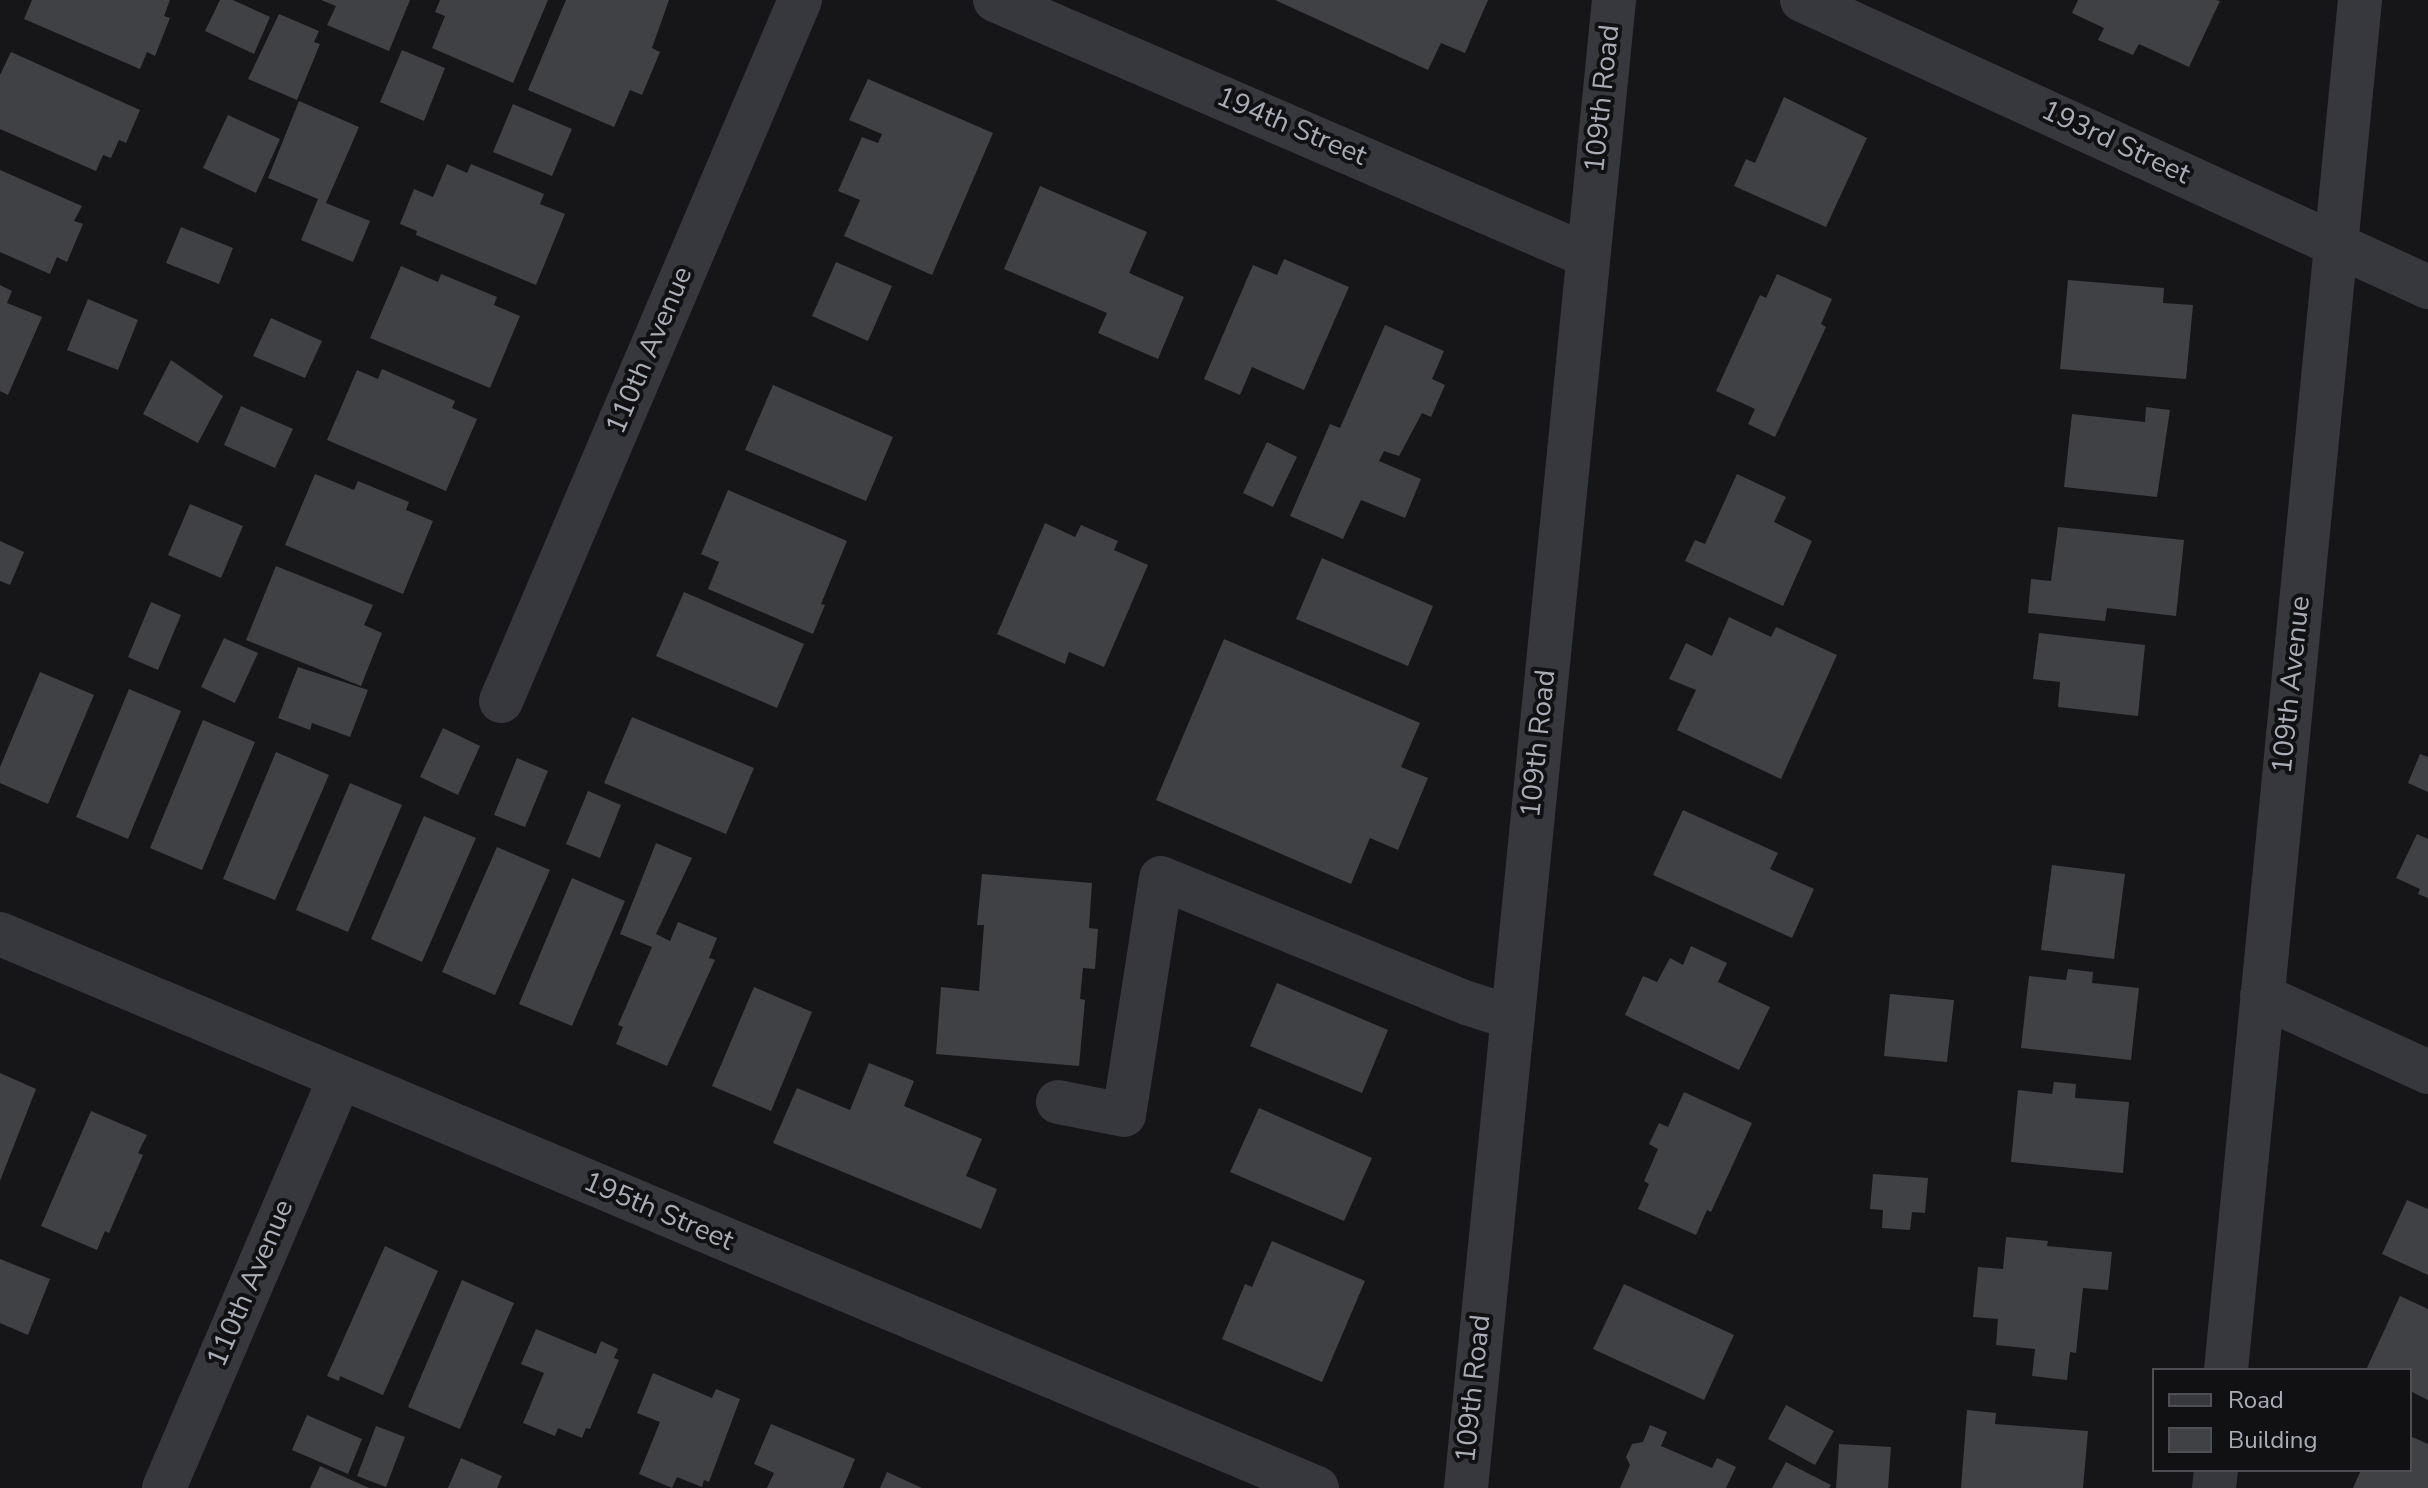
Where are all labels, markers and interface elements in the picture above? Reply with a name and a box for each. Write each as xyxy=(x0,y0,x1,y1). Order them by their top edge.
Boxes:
street label: 109th Road xyxy=(1580,23,1628,175)
street label: 194th Street xyxy=(1211,81,1371,175)
street label: 193rd Street xyxy=(2035,95,2195,193)
street label: 110th Avenue xyxy=(601,262,701,440)
street label: 109th Avenue xyxy=(2267,594,2319,776)
street label: 109th Road xyxy=(1516,668,1564,820)
street label: 195th Street xyxy=(578,1166,738,1260)
street label: 110th Avenue xyxy=(202,1195,302,1373)
street label: 109th Road xyxy=(1451,1313,1499,1465)
legend xyxy=(2152,1368,2412,1472)
text: Road xyxy=(2228,1384,2284,1416)
text: Building xyxy=(2228,1424,2318,1456)

